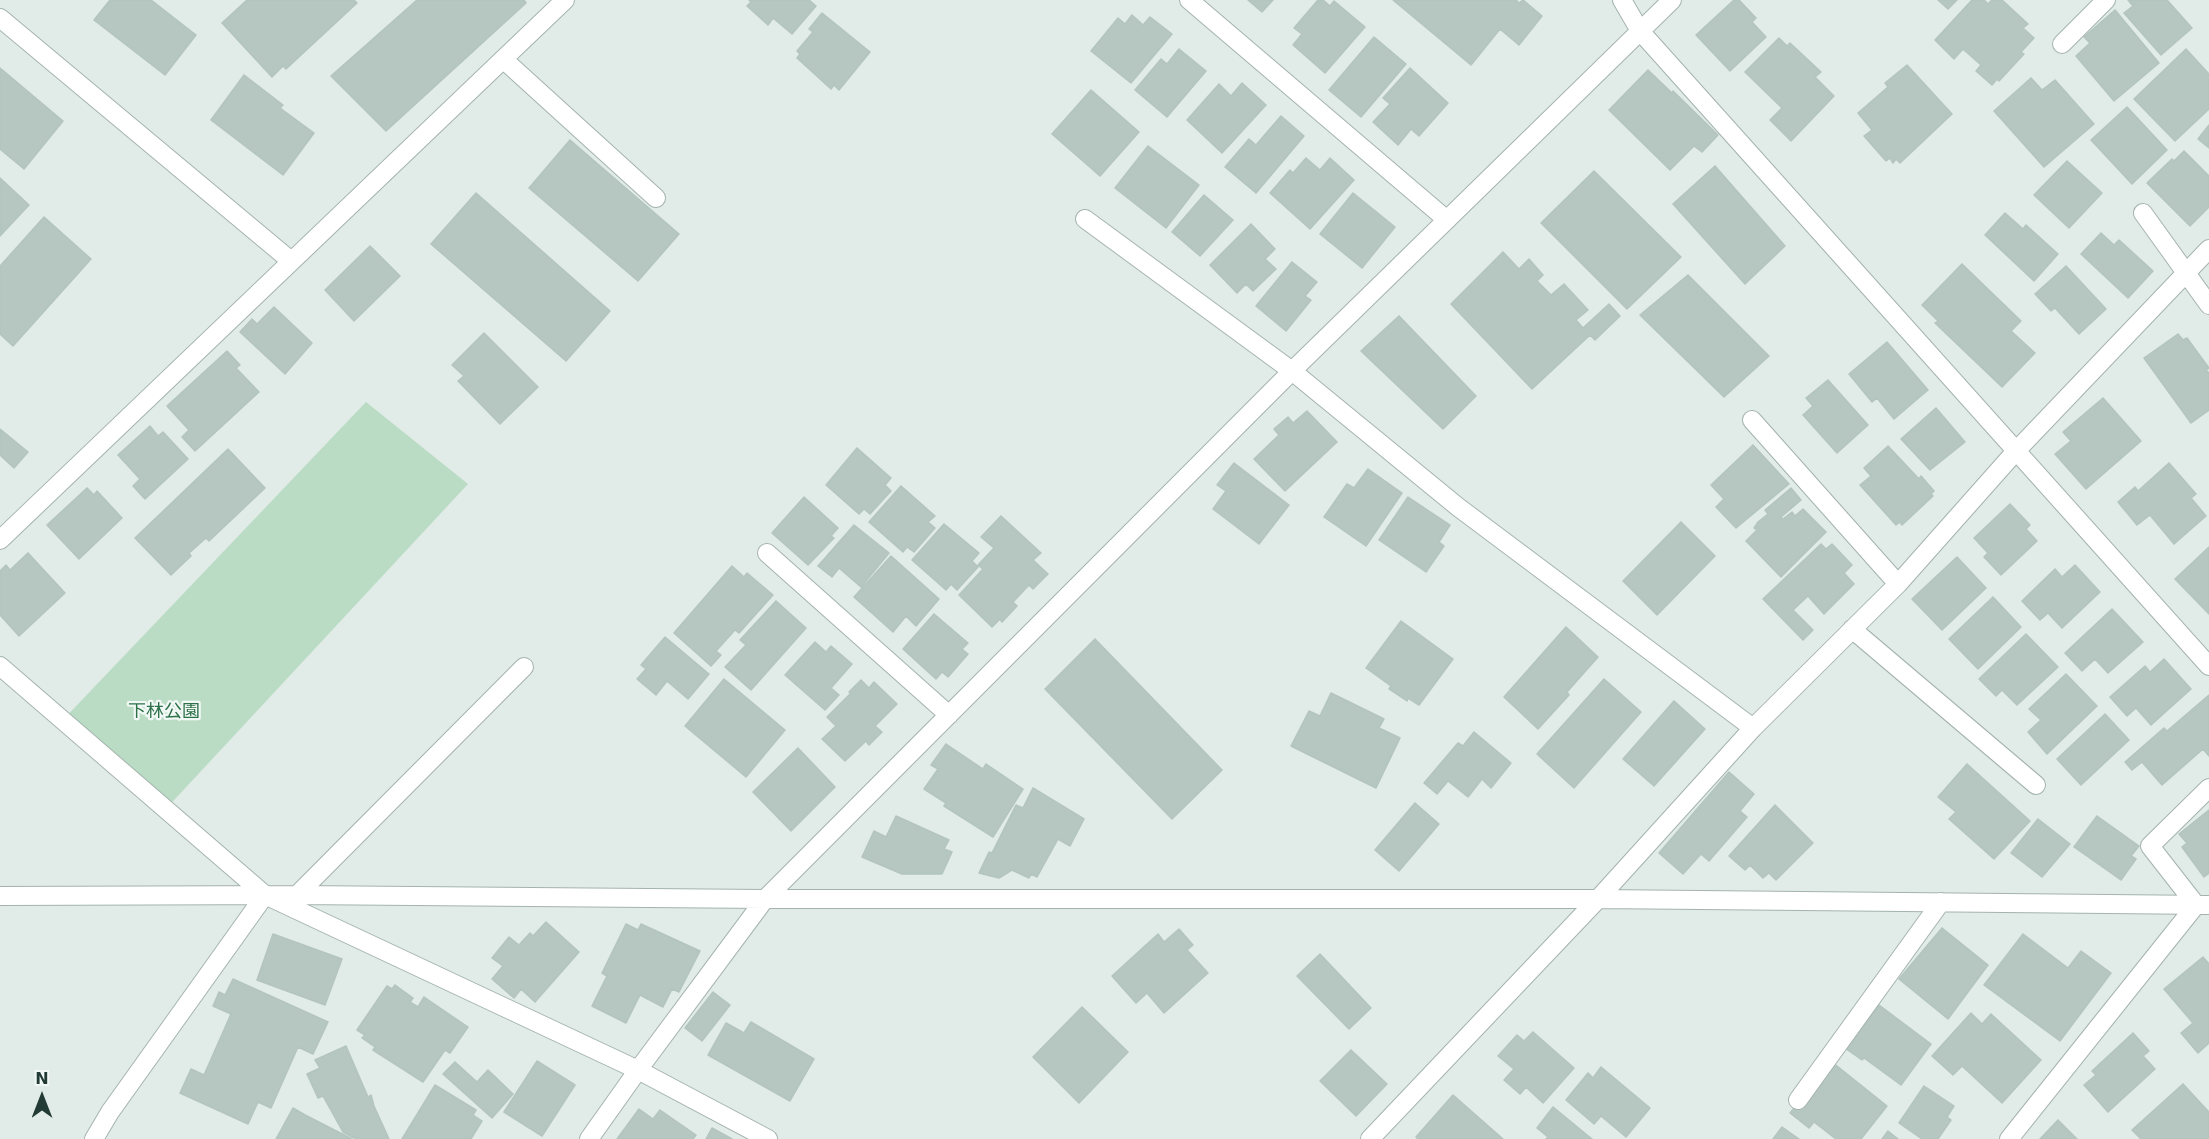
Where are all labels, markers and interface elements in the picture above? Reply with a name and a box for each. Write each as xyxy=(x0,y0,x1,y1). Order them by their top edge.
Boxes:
park label: 下林公園 xyxy=(128,701,200,723)
north arrow xyxy=(12,1067,72,1127)
text: N xyxy=(35,1069,49,1088)

